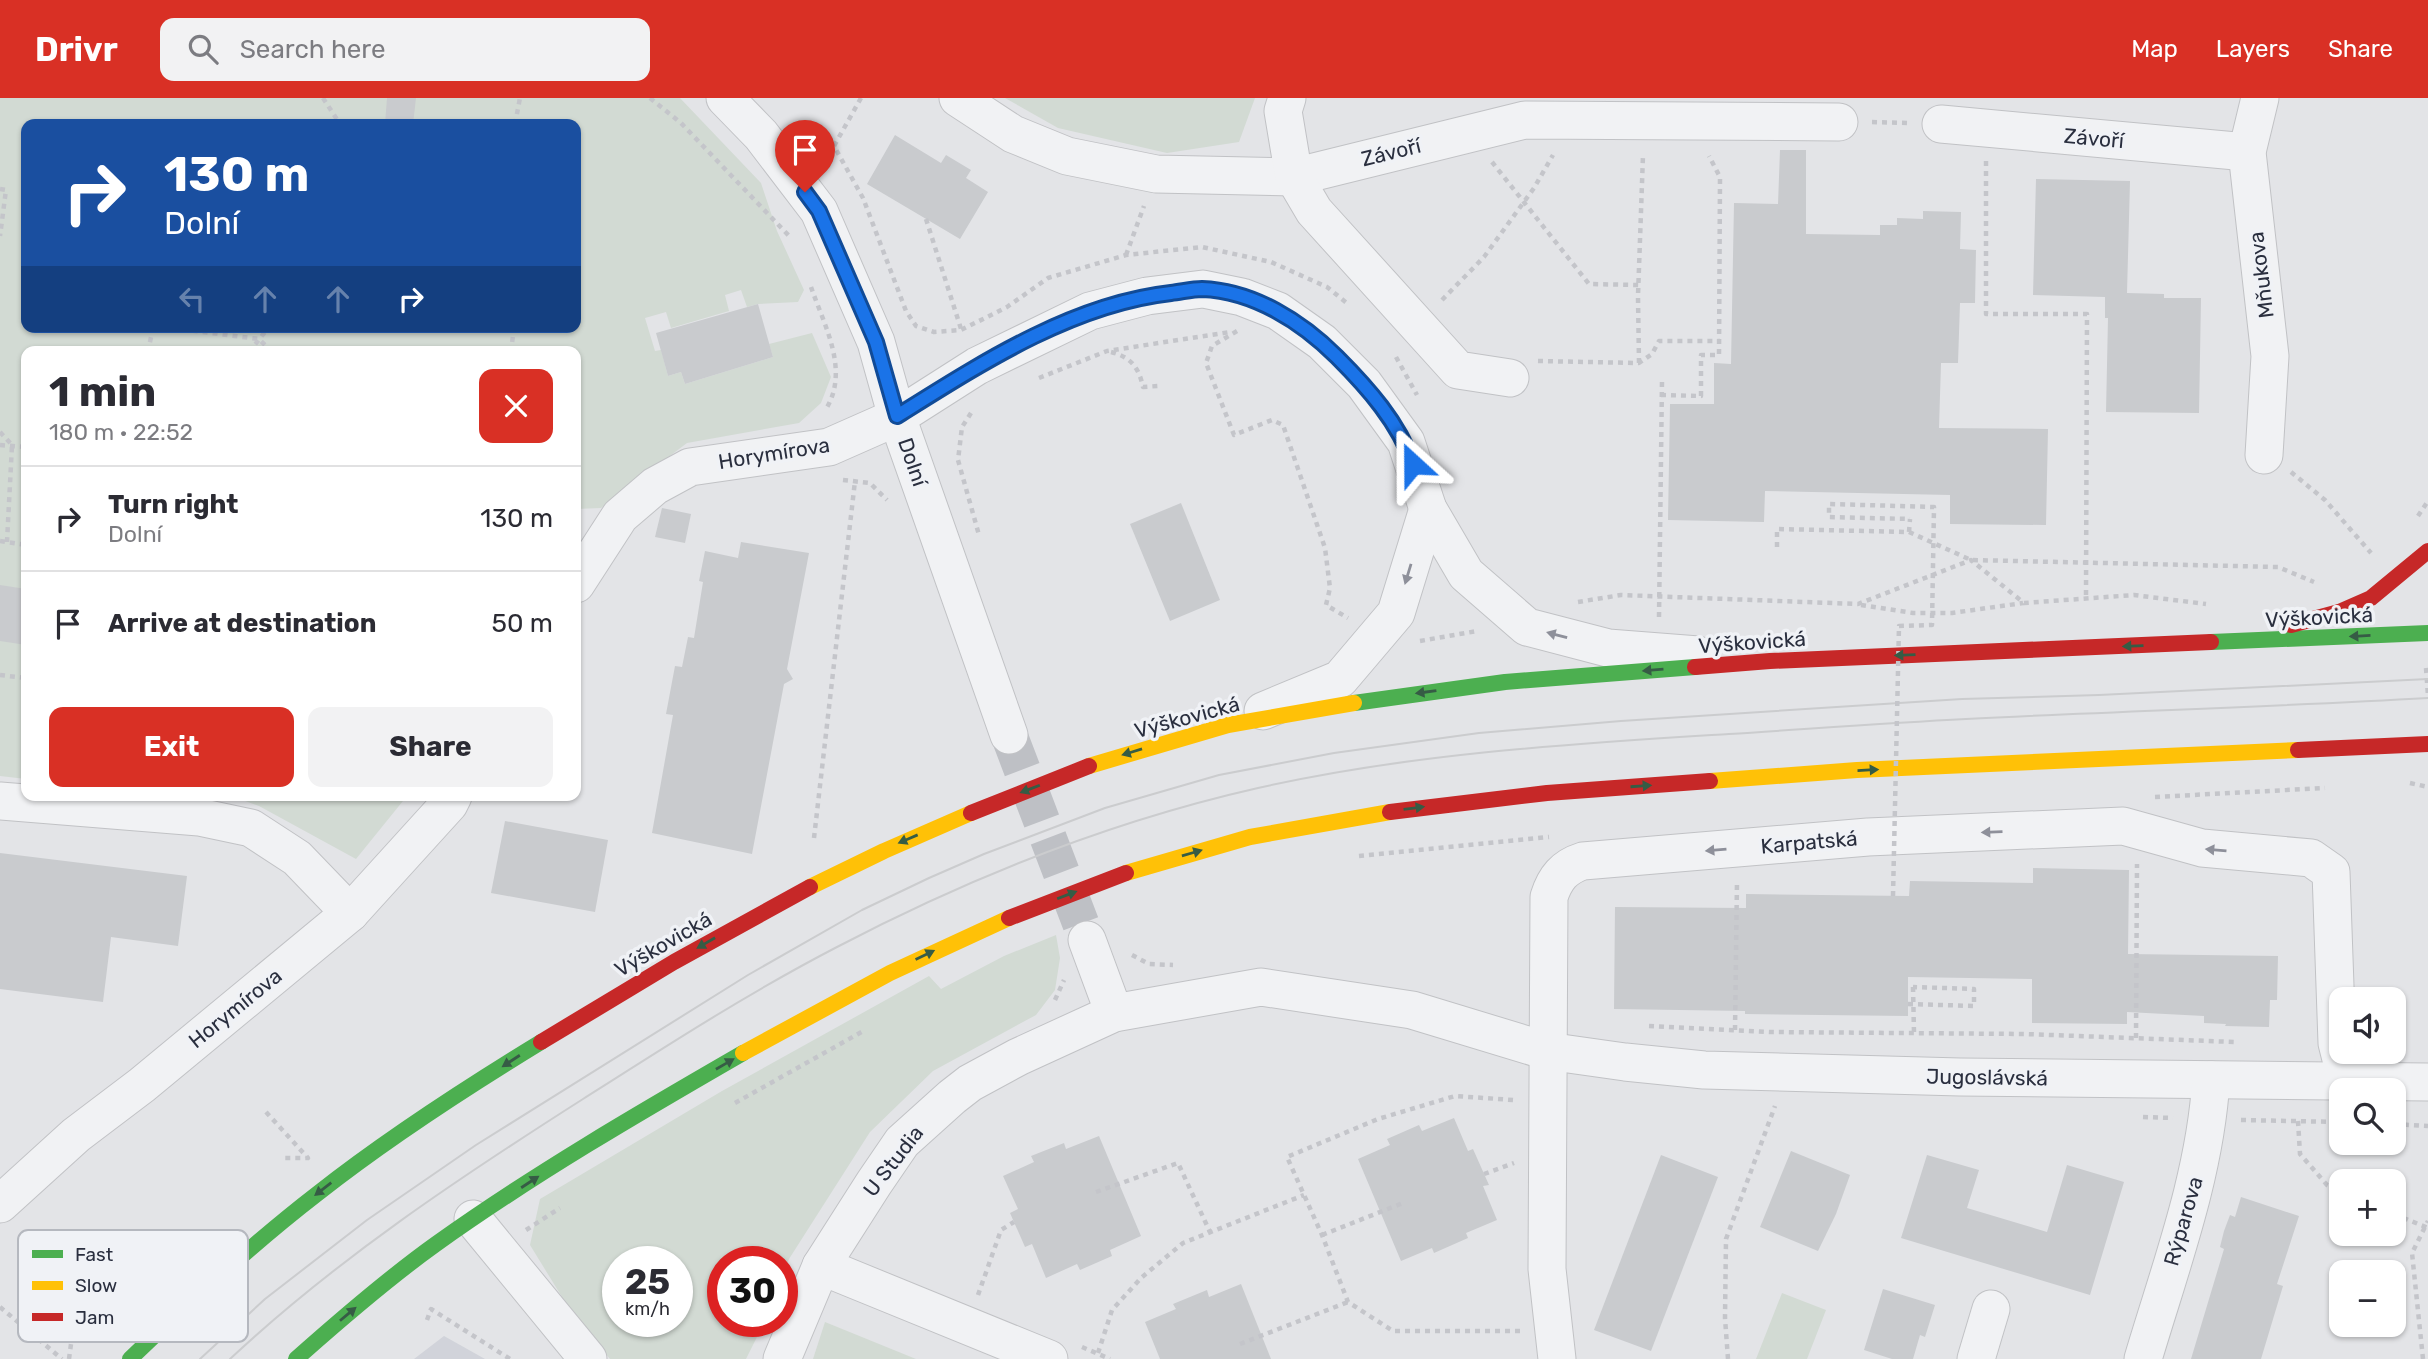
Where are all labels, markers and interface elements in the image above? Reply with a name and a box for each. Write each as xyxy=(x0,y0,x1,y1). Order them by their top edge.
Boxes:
search box xyxy=(160,18,650,81)
text: Drivr xyxy=(35,30,118,69)
icon: search xyxy=(184,30,222,68)
text: Search here xyxy=(240,34,386,65)
text: Map xyxy=(2131,35,2178,63)
text: Layers xyxy=(2216,35,2290,63)
text: Share xyxy=(2328,35,2393,63)
pin xyxy=(775,120,835,192)
street label: Závoří xyxy=(2063,123,2126,153)
icon: arrive xyxy=(786,131,824,169)
street label: Závoří xyxy=(1359,132,1424,171)
text: 130 m xyxy=(164,145,309,203)
icon: right xyxy=(49,147,140,238)
text: Dolní xyxy=(164,204,239,242)
street label: Mňukova xyxy=(2243,230,2279,320)
icon: left xyxy=(173,280,211,318)
icon: ahead xyxy=(246,280,284,318)
icon: ahead xyxy=(319,280,357,318)
icon: right xyxy=(392,280,430,318)
text: 1 min xyxy=(49,367,156,417)
button: close xyxy=(479,369,553,443)
text: 180 m · 22:52 xyxy=(49,418,193,446)
position arrow xyxy=(1376,427,1450,501)
street label: Horymírova xyxy=(716,432,832,474)
street label: Dolní xyxy=(893,435,933,490)
text: Turn right xyxy=(108,489,238,520)
icon: right xyxy=(49,500,87,538)
text: 130 m xyxy=(480,503,553,534)
text: Dolní xyxy=(108,520,162,548)
one-way arrow xyxy=(1403,564,1413,585)
street label: Výškovická xyxy=(2264,602,2374,632)
icon: arrive xyxy=(49,605,87,643)
text: Arrive at destination xyxy=(108,608,376,639)
text: 50 m xyxy=(492,608,553,639)
street label: Výškovická xyxy=(1697,626,1807,658)
one-way arrow xyxy=(1546,629,1568,640)
one-way arrow xyxy=(2349,631,2371,642)
one-way arrow xyxy=(2121,641,2143,652)
one-way arrow xyxy=(1894,650,1916,661)
one-way arrow xyxy=(1642,665,1664,676)
one-way arrow xyxy=(1415,686,1437,697)
street label: Výškovická xyxy=(1132,691,1242,743)
button: Exit xyxy=(49,707,294,787)
button: Share xyxy=(308,707,553,787)
one-way arrow xyxy=(1121,748,1142,758)
one-way arrow xyxy=(1857,764,1879,775)
one-way arrow xyxy=(1630,780,1652,791)
one-way arrow xyxy=(1019,783,1040,794)
one-way arrow xyxy=(1404,803,1426,814)
street label: Karpatská xyxy=(1759,825,1859,859)
one-way arrow xyxy=(1981,826,2003,837)
one-way arrow xyxy=(897,834,918,845)
one-way arrow xyxy=(2205,844,2227,855)
one-way arrow xyxy=(1705,845,1727,856)
one-way arrow xyxy=(1181,848,1202,858)
one-way arrow xyxy=(1057,889,1078,900)
street label: Výškovická xyxy=(610,906,716,982)
one-way arrow xyxy=(696,937,715,950)
one-way arrow xyxy=(915,950,935,961)
street label: Horymírova xyxy=(183,963,287,1053)
map controls xyxy=(2329,987,2406,1337)
button: sound xyxy=(2329,987,2406,1064)
one-way arrow xyxy=(501,1054,520,1067)
one-way arrow xyxy=(715,1058,734,1070)
street label: Jugoslávská xyxy=(1926,1063,2048,1091)
button: search xyxy=(2329,1078,2406,1155)
street label: U Studia xyxy=(858,1121,928,1201)
button: + xyxy=(2329,1169,2406,1246)
street label: Rýparova xyxy=(2158,1173,2208,1269)
one-way arrow xyxy=(521,1175,540,1188)
one-way arrow xyxy=(314,1182,332,1196)
legend xyxy=(18,1230,248,1342)
text: Fast xyxy=(75,1243,114,1266)
speed limit sign: 30 xyxy=(707,1246,798,1337)
button: − xyxy=(2329,1260,2406,1337)
text: 25 xyxy=(625,1261,670,1303)
text: Slow xyxy=(75,1274,117,1297)
text: km/h xyxy=(625,1298,670,1320)
text: Jam xyxy=(75,1306,114,1329)
one-way arrow xyxy=(339,1306,357,1322)

